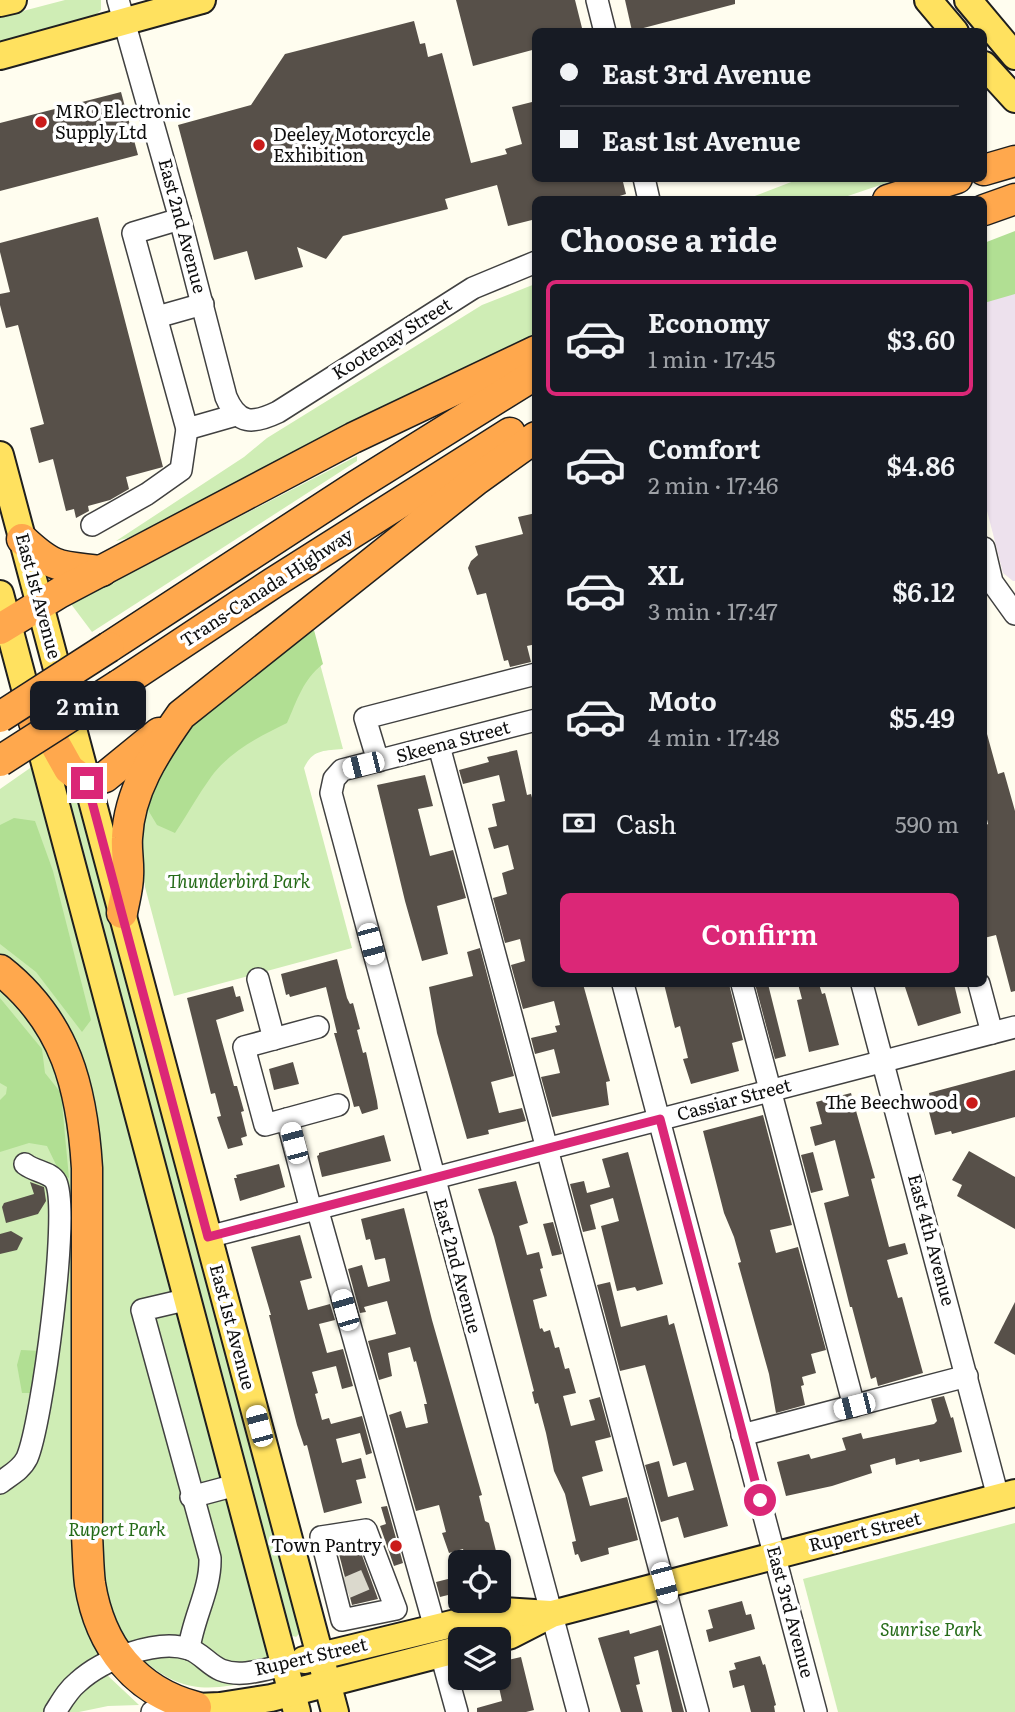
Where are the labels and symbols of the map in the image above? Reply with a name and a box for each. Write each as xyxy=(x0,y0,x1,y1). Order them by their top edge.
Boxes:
place label: MRO Electronic Supply Ltd xyxy=(55,97,191,145)
marker: MRO Electronic Supply Ltd xyxy=(33,114,49,130)
place label: Deeley Motorcycle Exhibition xyxy=(273,120,431,168)
marker: Deeley Motorcycle Exhibition xyxy=(251,137,267,153)
street label: East 2nd Avenue xyxy=(152,155,214,296)
street label: Kootenay Street xyxy=(326,290,457,385)
street label: Trans-Canada Highway xyxy=(174,520,359,653)
street label: East 1st Avenue xyxy=(10,530,69,661)
callout: 2 min xyxy=(29,682,145,730)
street label: Skeena Street xyxy=(393,712,513,769)
car xyxy=(341,750,386,780)
route end xyxy=(71,767,103,799)
park label: Thunderbird Park xyxy=(168,867,311,894)
car xyxy=(356,921,387,967)
street label: Cassiar Street xyxy=(673,1070,794,1127)
place label: The Beechwood xyxy=(825,1088,958,1115)
marker: The Beechwood xyxy=(964,1095,980,1111)
car xyxy=(279,1120,310,1166)
street label: East 4th Avenue xyxy=(902,1171,963,1309)
street label: East 2nd Avenue xyxy=(427,1195,489,1336)
street label: East 1st Avenue xyxy=(204,1261,263,1392)
car xyxy=(330,1287,361,1333)
car xyxy=(832,1391,877,1421)
car xyxy=(244,1403,275,1449)
route start xyxy=(744,1484,776,1516)
street label: Rupert Street xyxy=(806,1503,924,1558)
park label: Rupert Park xyxy=(68,1515,166,1542)
place label: Town Pantry xyxy=(271,1531,383,1558)
marker: Town Pantry xyxy=(388,1538,404,1554)
street label: East 3rd Avenue xyxy=(761,1543,822,1681)
car xyxy=(649,1560,680,1606)
park label: Sunrise Park xyxy=(880,1615,982,1642)
street label: Rupert Street xyxy=(252,1629,370,1682)

